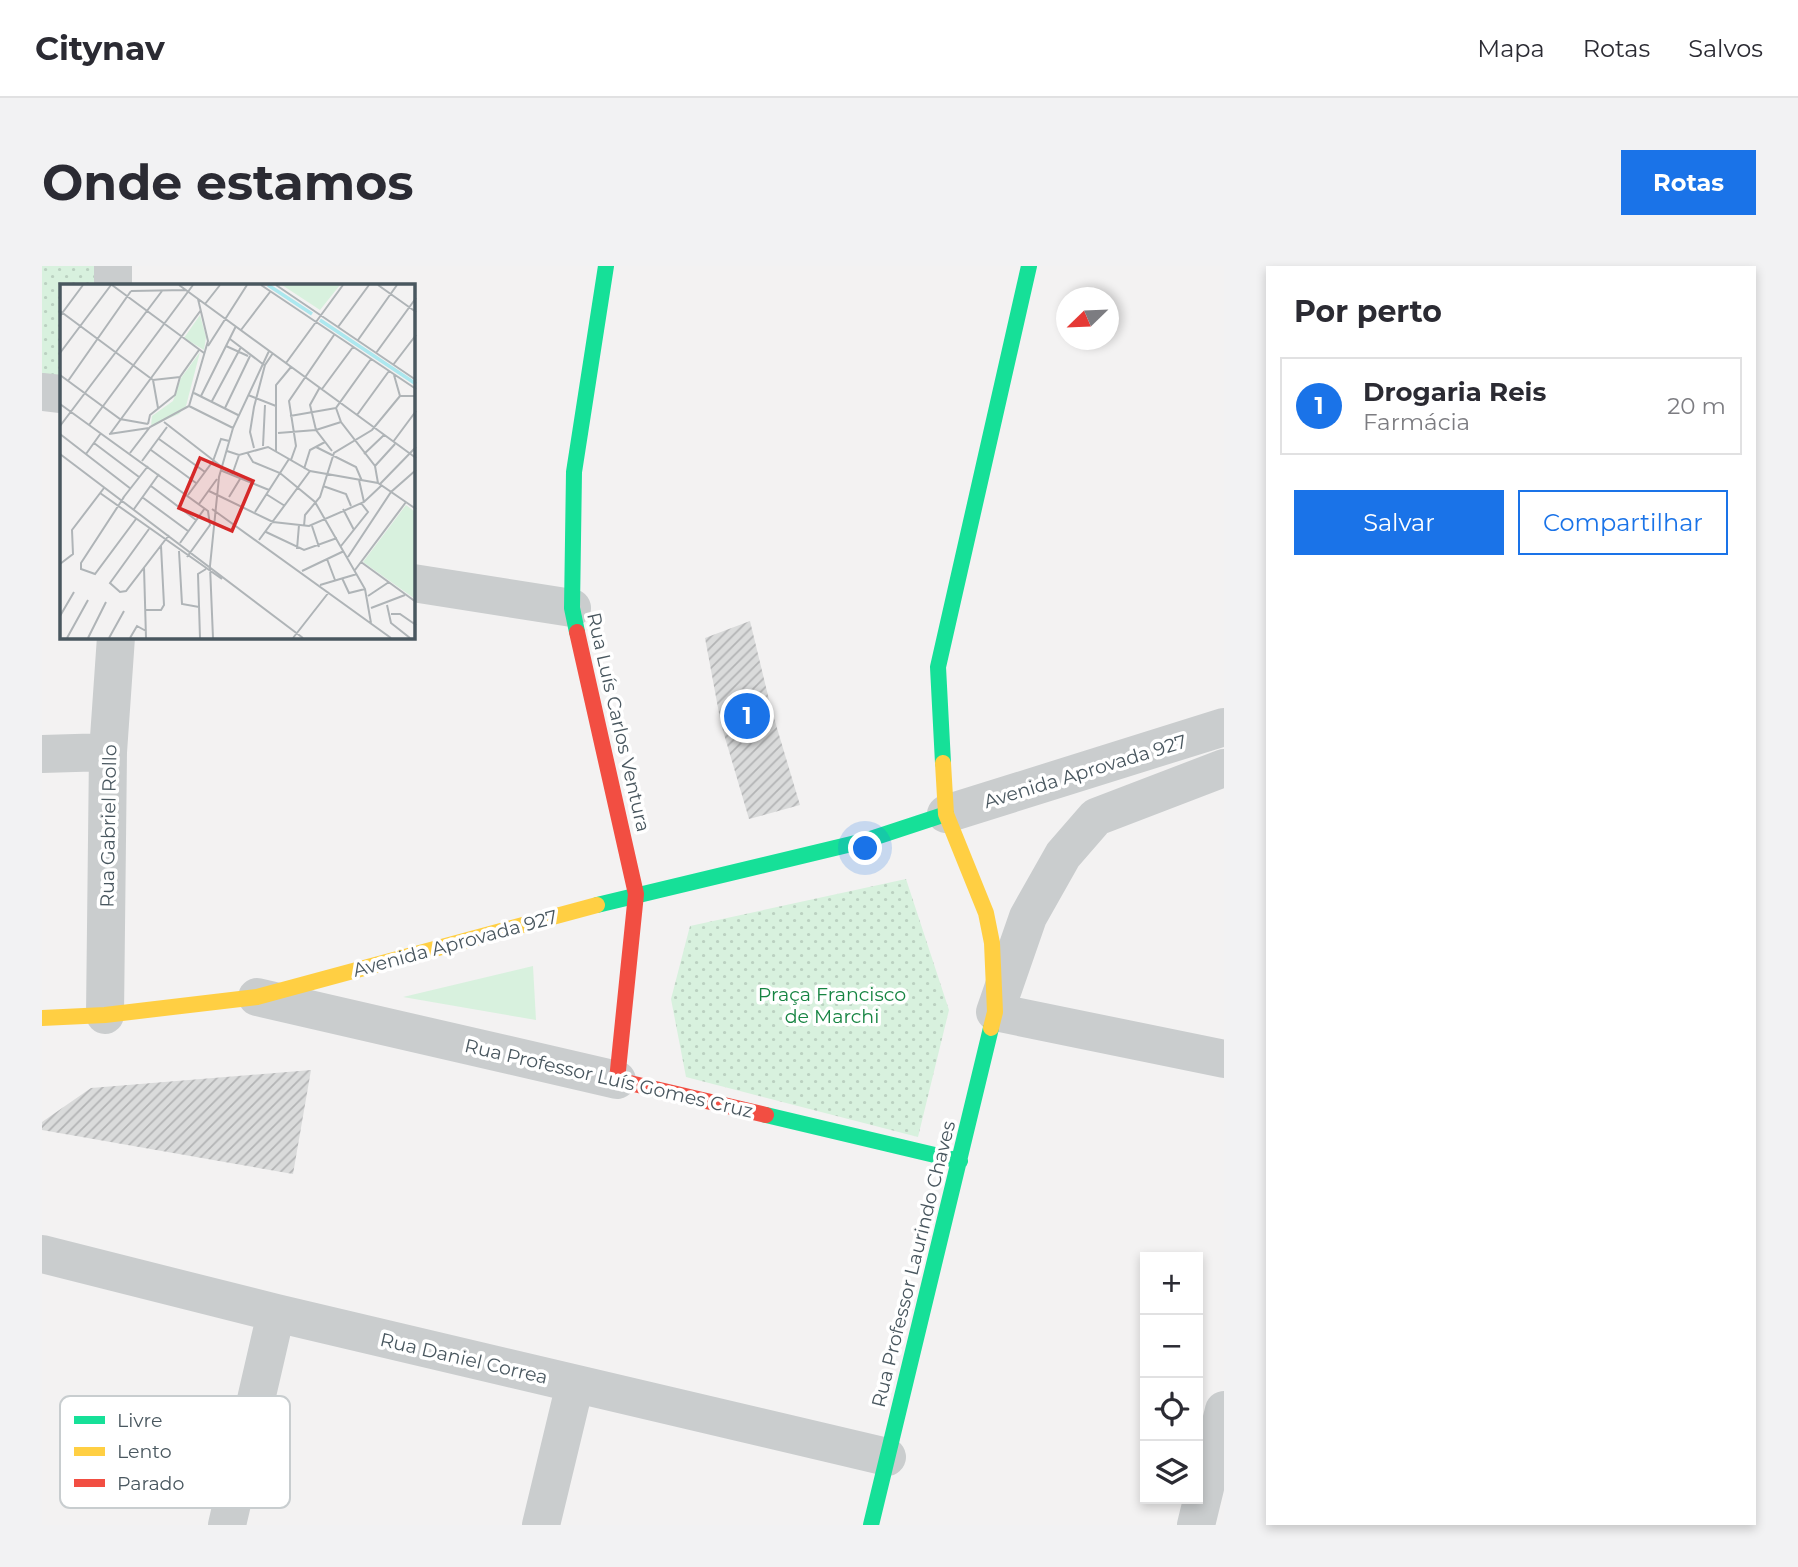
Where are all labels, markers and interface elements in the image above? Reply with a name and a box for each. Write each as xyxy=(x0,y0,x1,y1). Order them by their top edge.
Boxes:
text: Citynav xyxy=(35,28,165,68)
text: Mapa xyxy=(1477,34,1545,63)
text: Rotas xyxy=(1583,34,1650,63)
text: Salvos xyxy=(1688,34,1763,63)
button: Rotas xyxy=(1621,150,1756,215)
text: Onde estamos xyxy=(42,153,413,212)
inset map xyxy=(60,284,415,639)
north arrow xyxy=(1056,287,1119,350)
text: Por perto xyxy=(1294,293,1442,330)
text: Drogaria Reis xyxy=(1363,376,1546,408)
text: 1 xyxy=(1314,392,1324,420)
text: 20 m xyxy=(1667,392,1726,420)
text: Farmácia xyxy=(1363,408,1470,436)
button: Salvar xyxy=(1294,490,1504,555)
button: Compartilhar xyxy=(1518,490,1728,555)
street label: Rua Luís Carlos Ventura xyxy=(582,610,655,834)
pin: 1 xyxy=(724,690,770,742)
street label: Avenida Aprovada 927 xyxy=(981,730,1189,813)
street label: Rua Gabriel Rollo xyxy=(96,744,121,908)
your location xyxy=(848,831,882,865)
street label: Avenida Aprovada 927 xyxy=(350,905,560,982)
park label: Praça Francisco de Marchi xyxy=(758,983,906,1028)
street label: Rua Professor Luís Gomes Cruz xyxy=(462,1034,755,1123)
street label: Rua Professor Laurindo Chaves xyxy=(867,1118,960,1410)
map controls xyxy=(1140,1252,1203,1504)
button: + xyxy=(1140,1252,1203,1315)
button: − xyxy=(1140,1315,1203,1378)
street label: Rua Daniel Correa xyxy=(378,1328,550,1389)
button: locate xyxy=(1140,1378,1203,1441)
legend xyxy=(60,1396,290,1508)
text: Livre xyxy=(117,1409,162,1432)
text: Lento xyxy=(117,1440,172,1463)
button: layers xyxy=(1140,1441,1203,1504)
text: Parado xyxy=(117,1472,185,1495)

